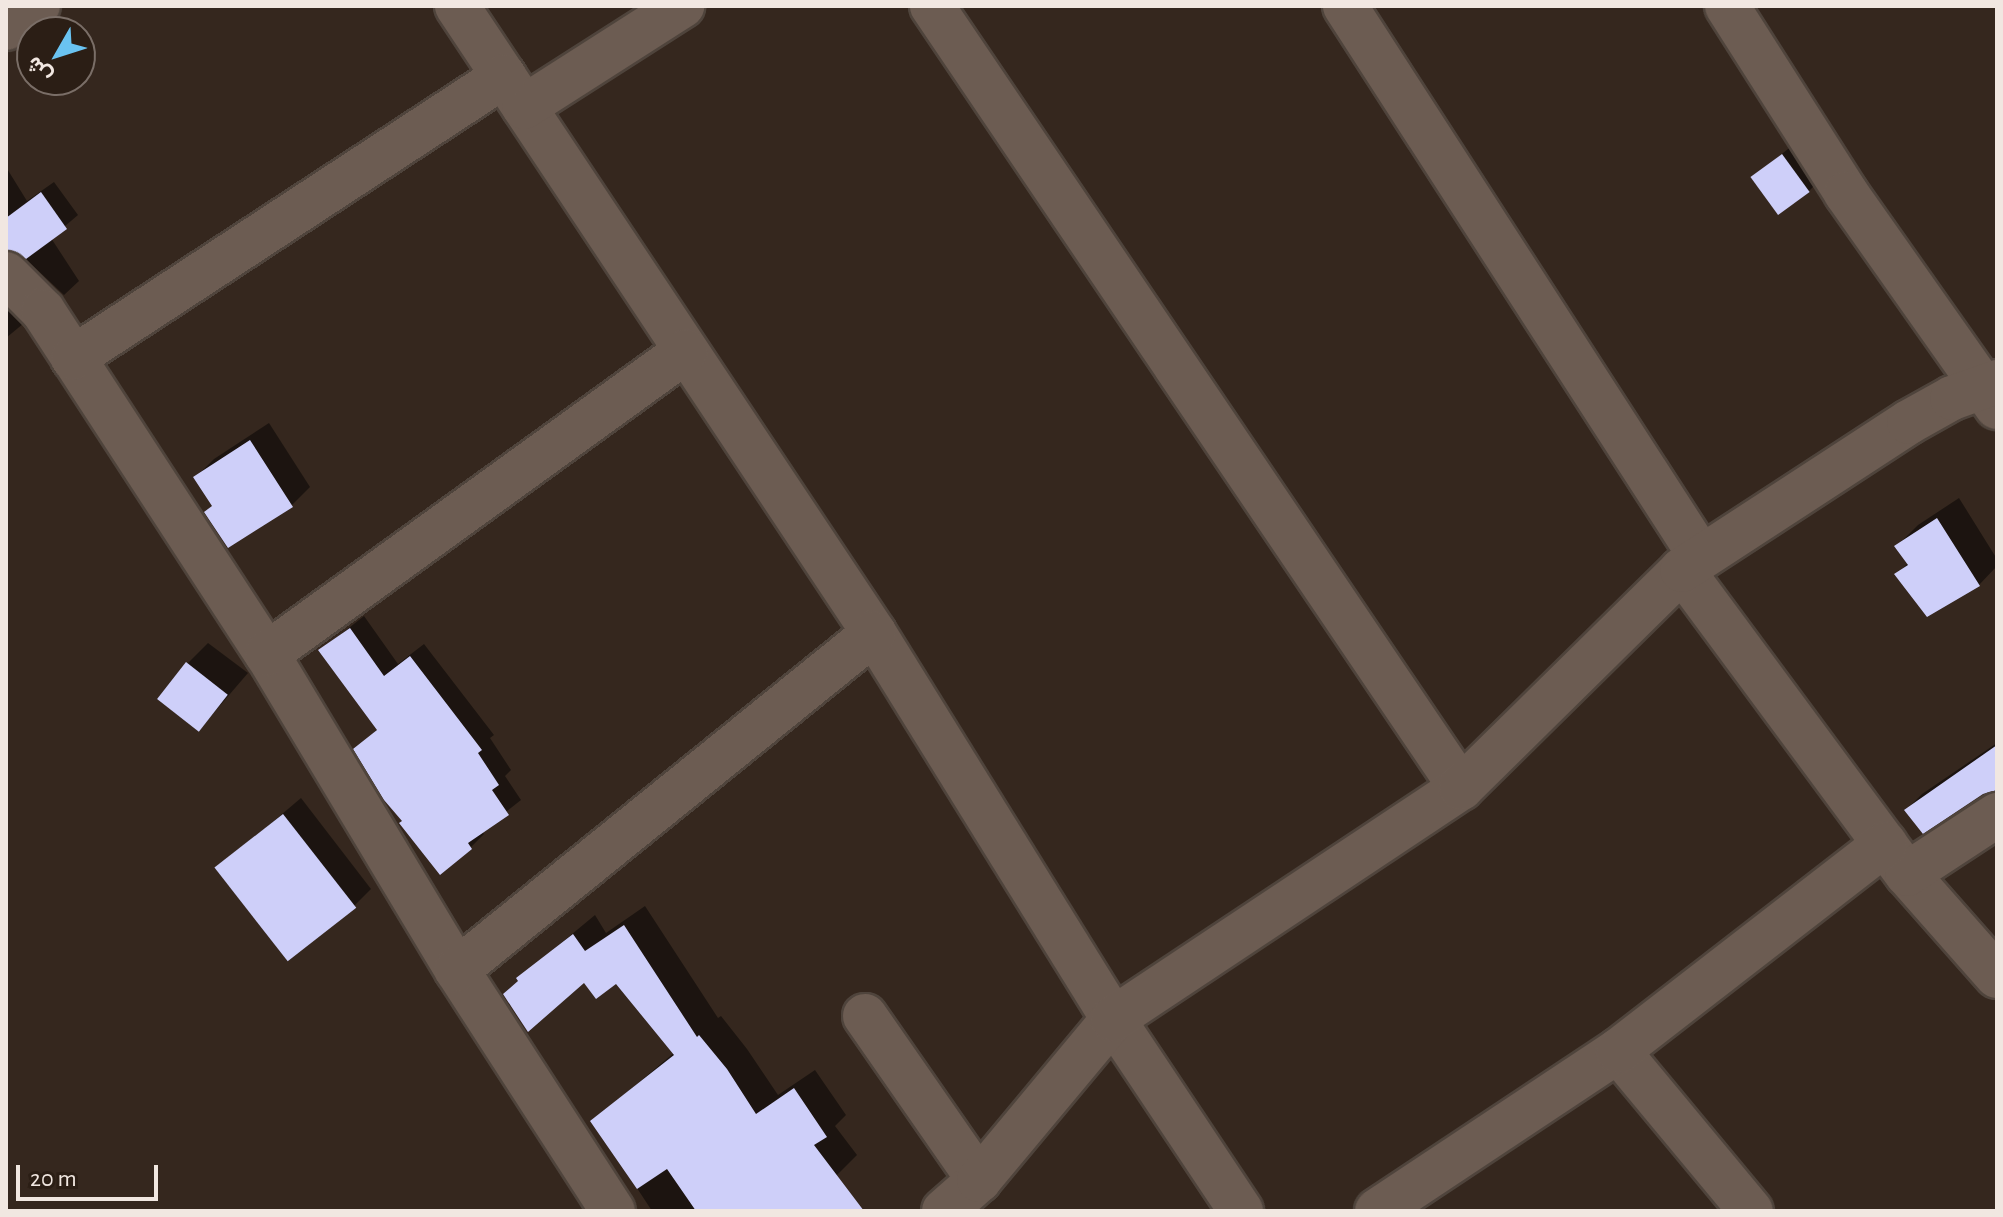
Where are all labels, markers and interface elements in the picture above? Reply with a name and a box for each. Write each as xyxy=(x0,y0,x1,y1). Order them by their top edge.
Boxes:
north arrow xyxy=(16,16,96,96)
text: ش xyxy=(22,53,56,87)
scale bar xyxy=(20,1149,162,1199)
text: 20 m xyxy=(30,1167,77,1191)

